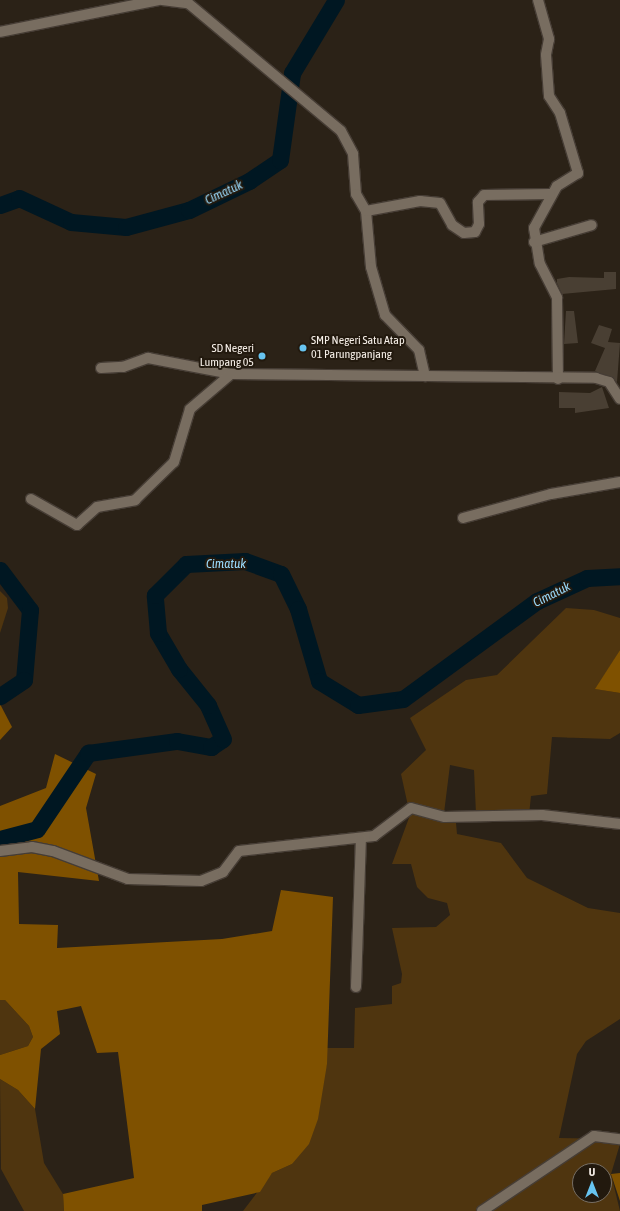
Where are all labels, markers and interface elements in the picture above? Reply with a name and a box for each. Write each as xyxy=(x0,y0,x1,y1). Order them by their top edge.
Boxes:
water label: Cimatuk xyxy=(203,177,245,209)
place label: SMP Negeri Satu Atap 01 Parungpanjang xyxy=(311,334,405,362)
place label: SD Negeri Lumpang 05 xyxy=(200,342,254,370)
marker: SMP Negeri Satu Atap 01 Parungpanjang xyxy=(298,343,308,353)
marker: SD Negeri Lumpang 05 xyxy=(257,351,267,361)
water label: Cimatuk xyxy=(206,556,246,572)
water label: Cimatuk xyxy=(531,579,573,611)
north arrow xyxy=(572,1163,612,1203)
text: U xyxy=(589,1166,595,1178)

